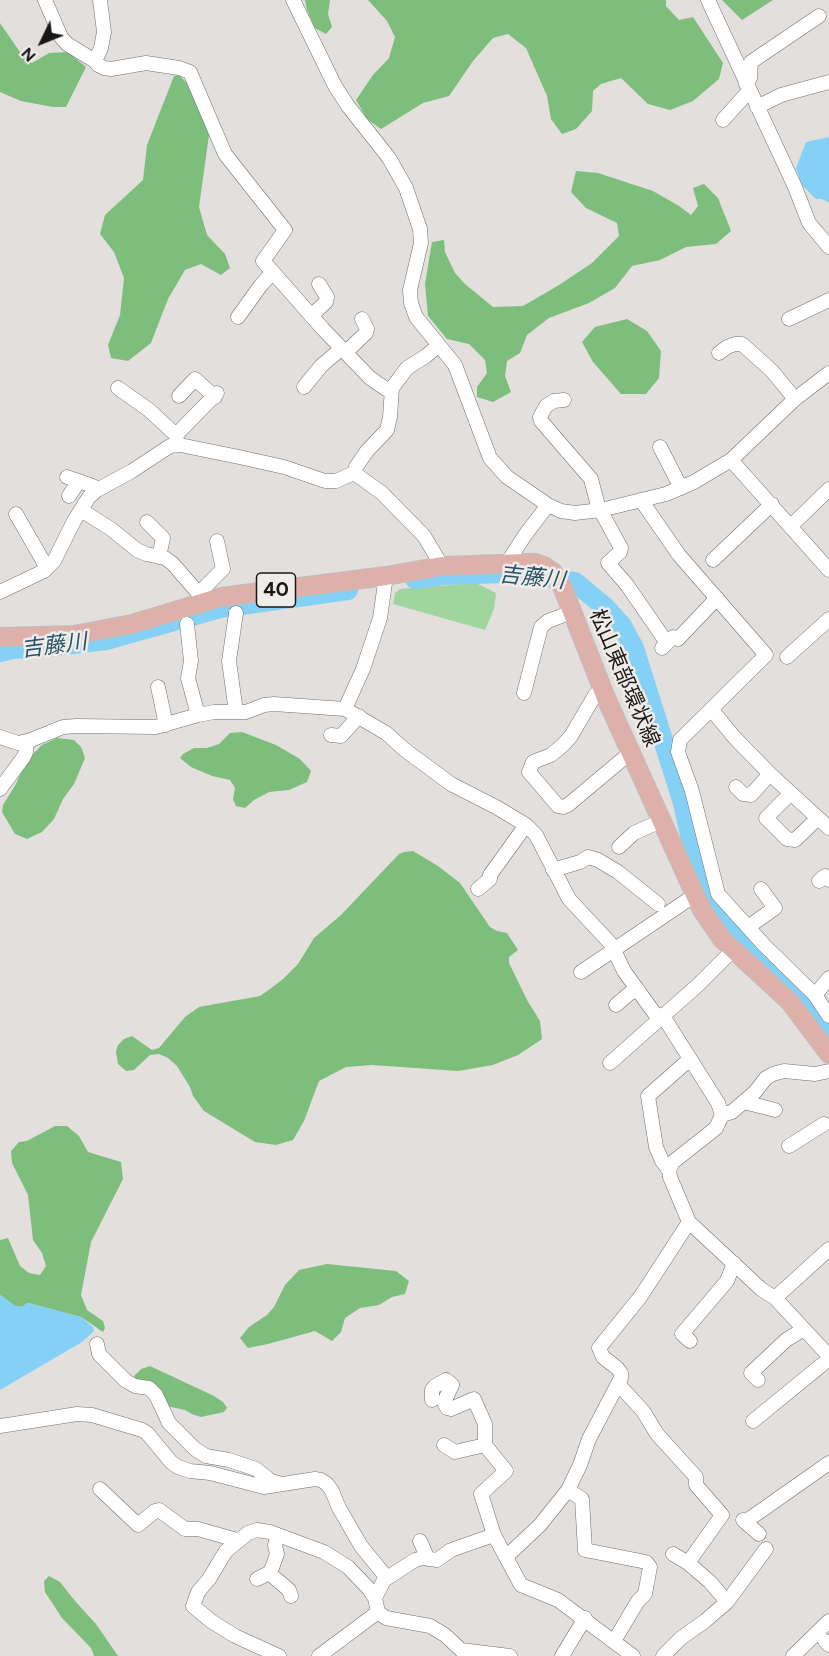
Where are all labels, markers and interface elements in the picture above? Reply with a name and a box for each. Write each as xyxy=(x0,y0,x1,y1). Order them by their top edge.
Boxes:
north arrow xyxy=(12,12,72,72)
text: N xyxy=(17,44,40,66)
water label: 吉藤川 xyxy=(498,561,566,595)
road number: 40 xyxy=(256,573,296,607)
street label: 松山東部環状線 xyxy=(584,605,664,751)
water label: 吉藤川 xyxy=(20,629,88,663)

